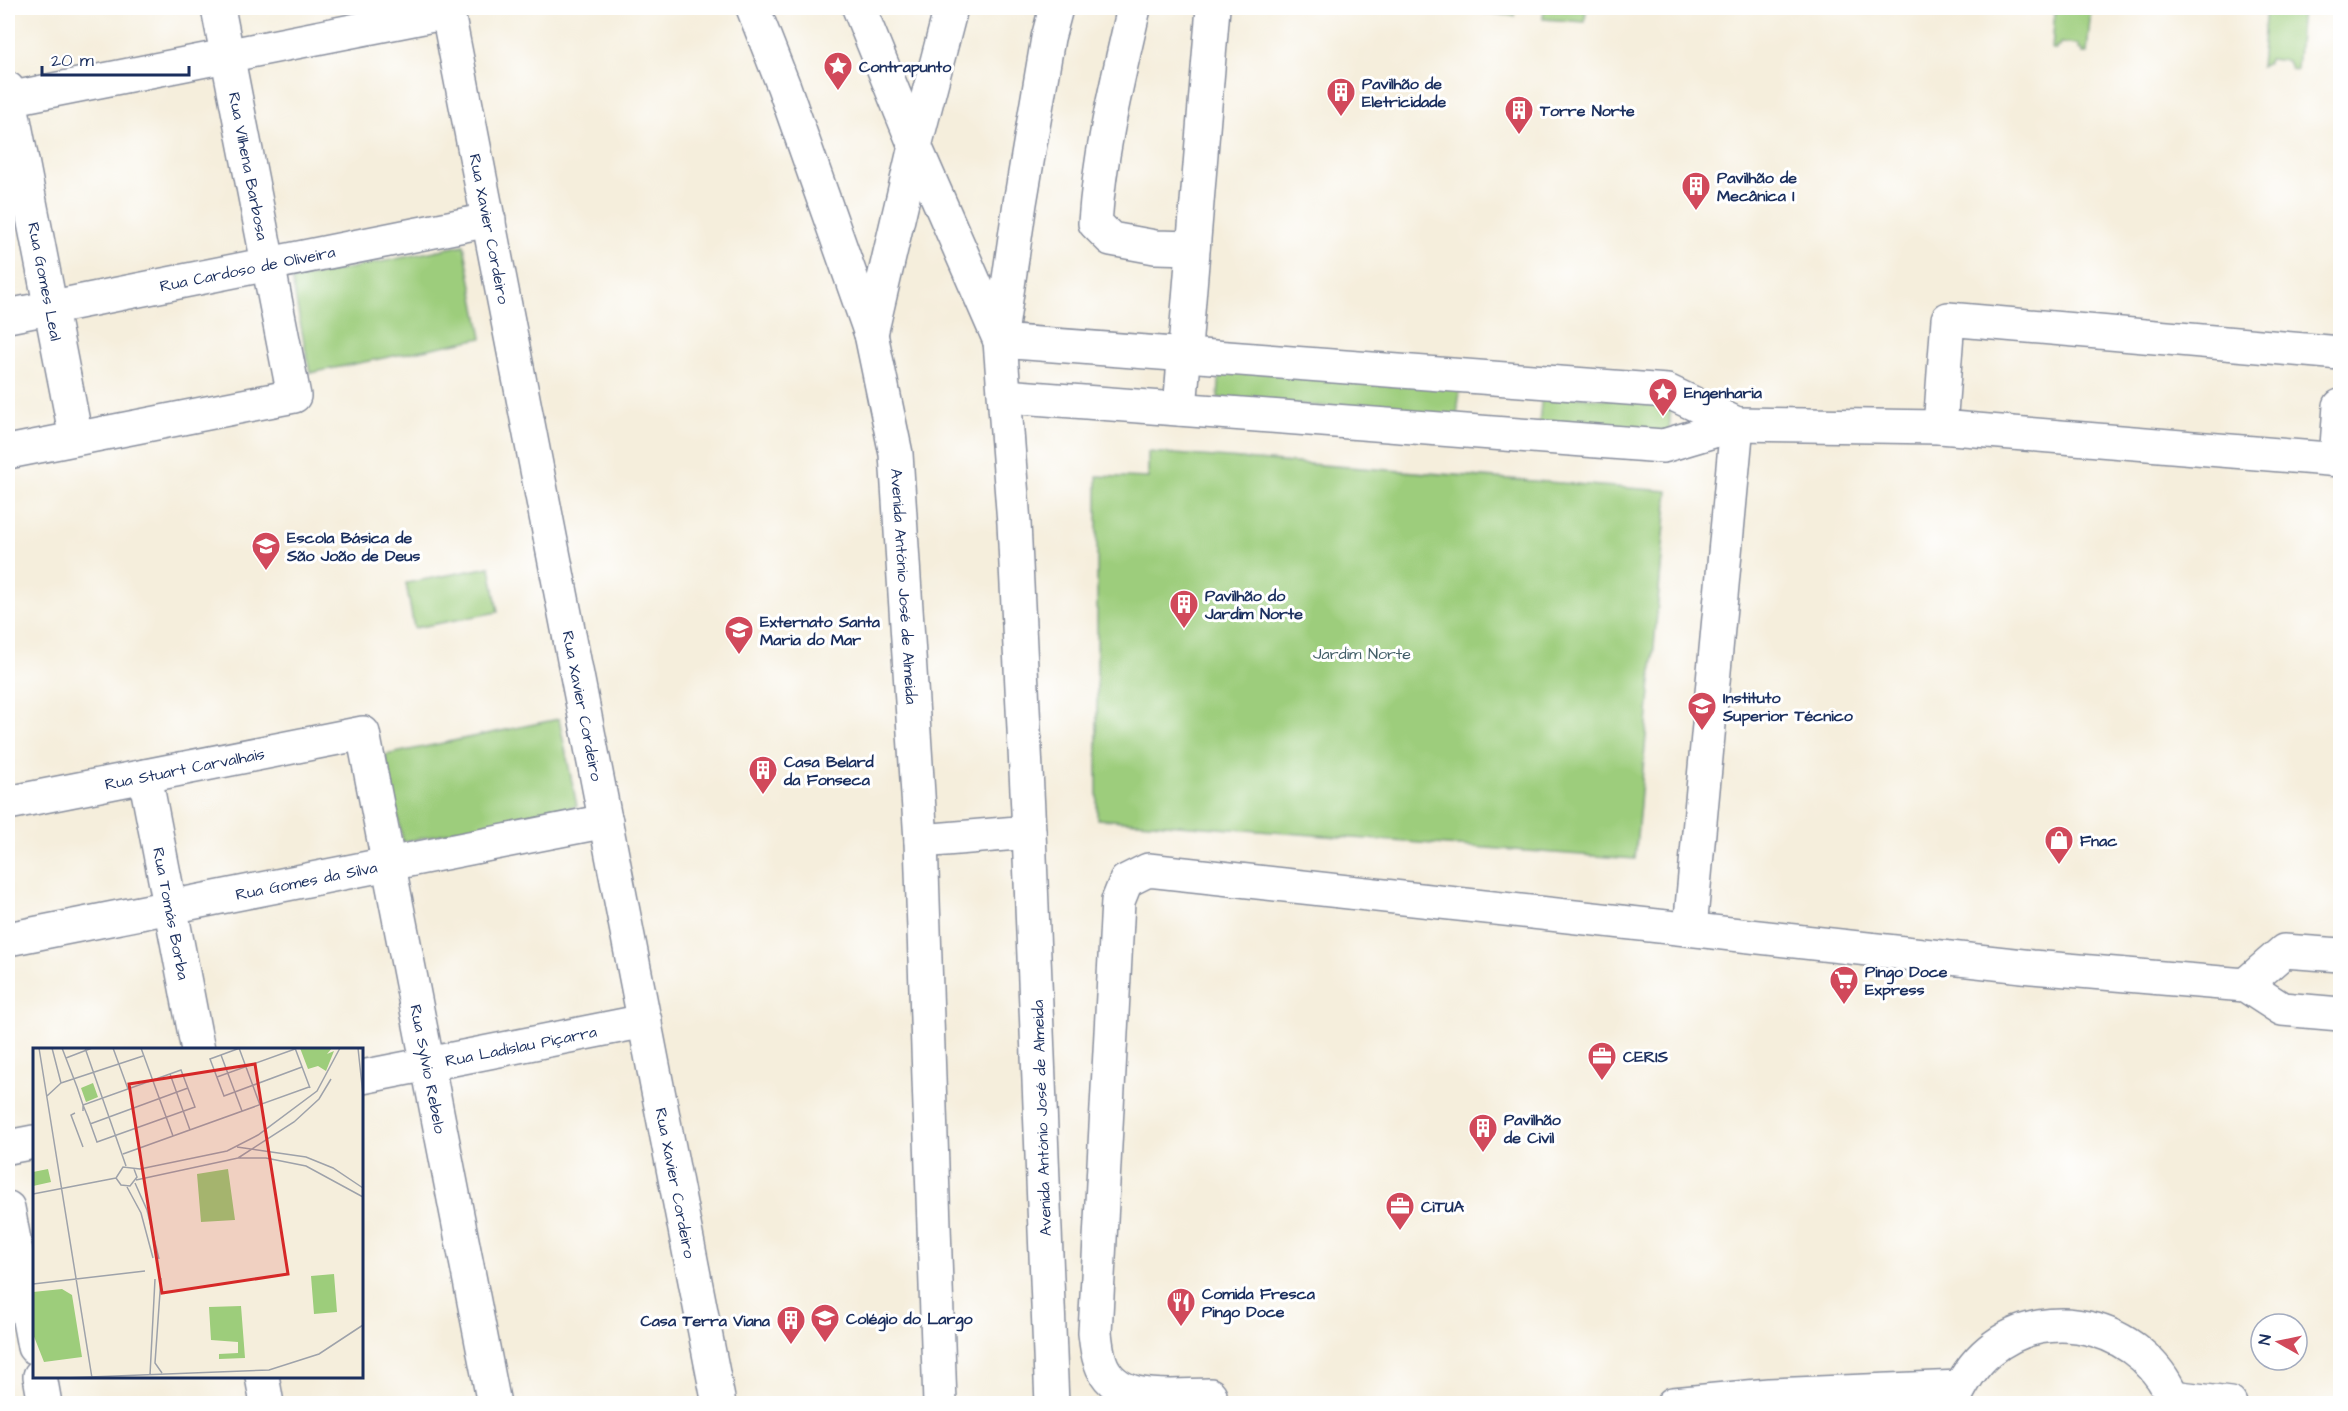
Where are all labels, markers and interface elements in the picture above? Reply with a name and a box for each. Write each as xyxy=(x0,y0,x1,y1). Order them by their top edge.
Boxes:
scale bar xyxy=(42,39,189,77)
text: 20 m xyxy=(51,48,94,73)
place icon: Contrapunto xyxy=(822,50,854,92)
place label: Contrapunto xyxy=(859,56,952,78)
place label: Pavilhão de Eletricidade xyxy=(1362,73,1446,113)
building icon: Pavilhão de Eletricidade xyxy=(1325,76,1357,118)
street label: Rua Vilhena Barbosa xyxy=(223,90,273,242)
building icon: Torre Norte xyxy=(1503,94,1535,136)
place label: Torre Norte xyxy=(1539,100,1635,122)
street label: Rua Xavier Cordeiro xyxy=(464,152,514,306)
place label: Pavilhão de Mecânica I xyxy=(1717,167,1797,207)
building icon: Pavilhão de Mecânica I xyxy=(1680,170,1712,212)
street label: Rua Gomes Leal xyxy=(22,221,67,343)
street label: Rua Cardoso de Oliveira xyxy=(158,241,337,297)
place icon: Engenharia xyxy=(1647,376,1679,418)
place label: Engenharia xyxy=(1684,382,1763,406)
street label: Avenida António José de Almeida xyxy=(885,468,922,705)
place label: Escola Básica de São João de Deus xyxy=(286,527,420,567)
school or university icon: Escola Básica de São João de Deus xyxy=(250,530,282,572)
place label: Pavilhão do Jardim Norte xyxy=(1204,585,1303,625)
building icon: Pavilhão do Jardim Norte xyxy=(1168,588,1200,630)
place label: Externato Santa Maria do Mar xyxy=(760,611,881,651)
school or university icon: Externato Santa Maria do Mar xyxy=(723,614,755,656)
street label: Rua Xavier Cordeiro xyxy=(557,629,607,783)
park label: Jardim Norte xyxy=(1313,643,1411,665)
place label: Instituto Superior Técnico xyxy=(1722,687,1854,727)
school or university icon: Instituto Superior Técnico xyxy=(1686,690,1718,732)
street label: Rua Stuart Carvalhais xyxy=(103,743,267,796)
place label: Casa Belard da Fonseca xyxy=(783,751,875,791)
building icon: Casa Belard da Fonseca xyxy=(747,754,779,796)
shop icon: Fnac xyxy=(2043,824,2075,866)
place label: Fnac xyxy=(2080,830,2118,852)
street label: Rua Tomás Borba xyxy=(147,846,194,982)
street label: Rua Gomes da Silva xyxy=(234,856,379,906)
place label: Pingo Doce Express xyxy=(1865,961,1948,1001)
supermarket icon: Pingo Doce Express xyxy=(1828,964,1860,1006)
street label: Avenida António José de Almeida xyxy=(1027,999,1057,1236)
street label: Rua Sylvio Rebelo xyxy=(404,1003,451,1135)
street label: Rua Ladislau Piçarra xyxy=(444,1021,599,1072)
office icon: CERIS xyxy=(1586,1040,1618,1082)
place label: CERIS xyxy=(1623,1046,1669,1068)
inset map xyxy=(33,1048,363,1378)
street label: Rua Xavier Cordeiro xyxy=(650,1106,700,1260)
place label: Pavilhão de Civil xyxy=(1503,1109,1562,1149)
building icon: Pavilhão de Civil xyxy=(1467,1112,1499,1154)
office icon: CiTUA xyxy=(1384,1190,1416,1232)
place label: CiTUA xyxy=(1421,1196,1465,1218)
place label: Comida Fresca Pingo Doce xyxy=(1202,1283,1316,1325)
restaurant icon: Comida Fresca Pingo Doce xyxy=(1165,1286,1197,1328)
school or university icon: Colégio do Largo xyxy=(809,1302,841,1344)
building icon: Casa Terra Viana xyxy=(775,1304,807,1346)
place label: Colégio do Largo xyxy=(846,1308,973,1332)
place label: Casa Terra Viana xyxy=(640,1310,771,1332)
north arrow xyxy=(2249,1312,2309,1372)
text: N xyxy=(2254,1333,2277,1346)

